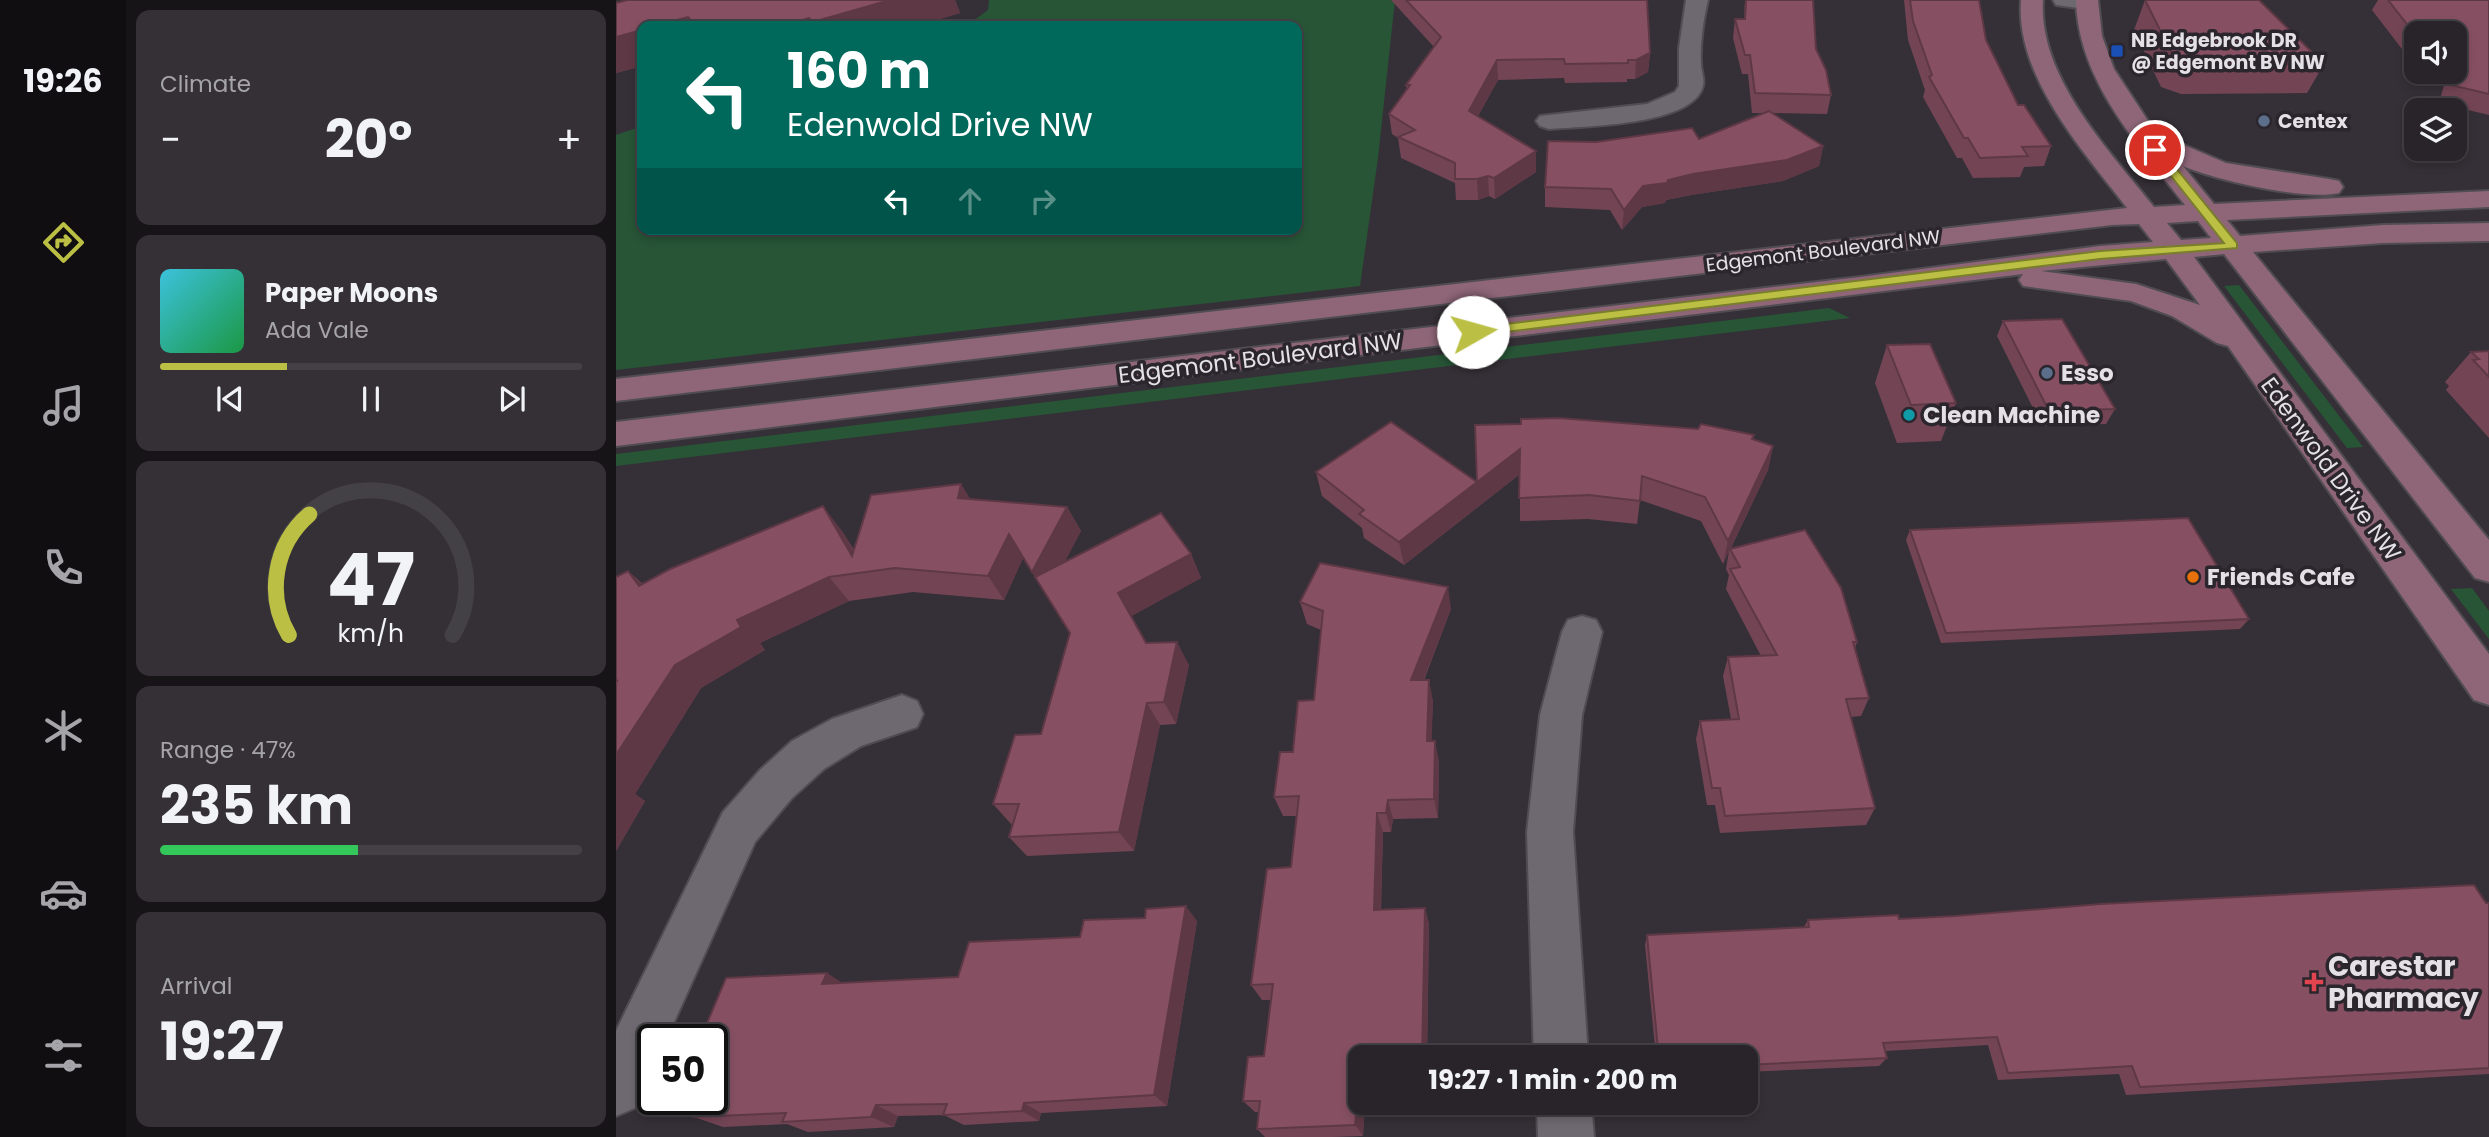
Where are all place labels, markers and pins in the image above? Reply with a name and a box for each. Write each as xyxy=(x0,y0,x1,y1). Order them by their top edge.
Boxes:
place label: NB Edgebrook DR @ Edgemont BV NW xyxy=(2131,27,2325,76)
marker: NB Edgebrook DR @ Edgemont BV NW xyxy=(2109,43,2125,59)
place label: Centex xyxy=(2278,108,2348,135)
marker: Centex xyxy=(2256,113,2272,129)
pin xyxy=(2125,120,2185,180)
place label: Esso xyxy=(2061,357,2114,389)
marker: Esso xyxy=(2039,365,2055,381)
place label: Clean Machine xyxy=(1923,399,2100,431)
marker: Clean Machine xyxy=(1901,407,1917,423)
place label: Friends Cafe xyxy=(2207,561,2355,593)
marker: Friends Cafe xyxy=(2185,569,2201,585)
place label: Carestar Pharmacy xyxy=(2328,947,2479,1018)
marker: Carestar Pharmacy xyxy=(2306,974,2322,990)

